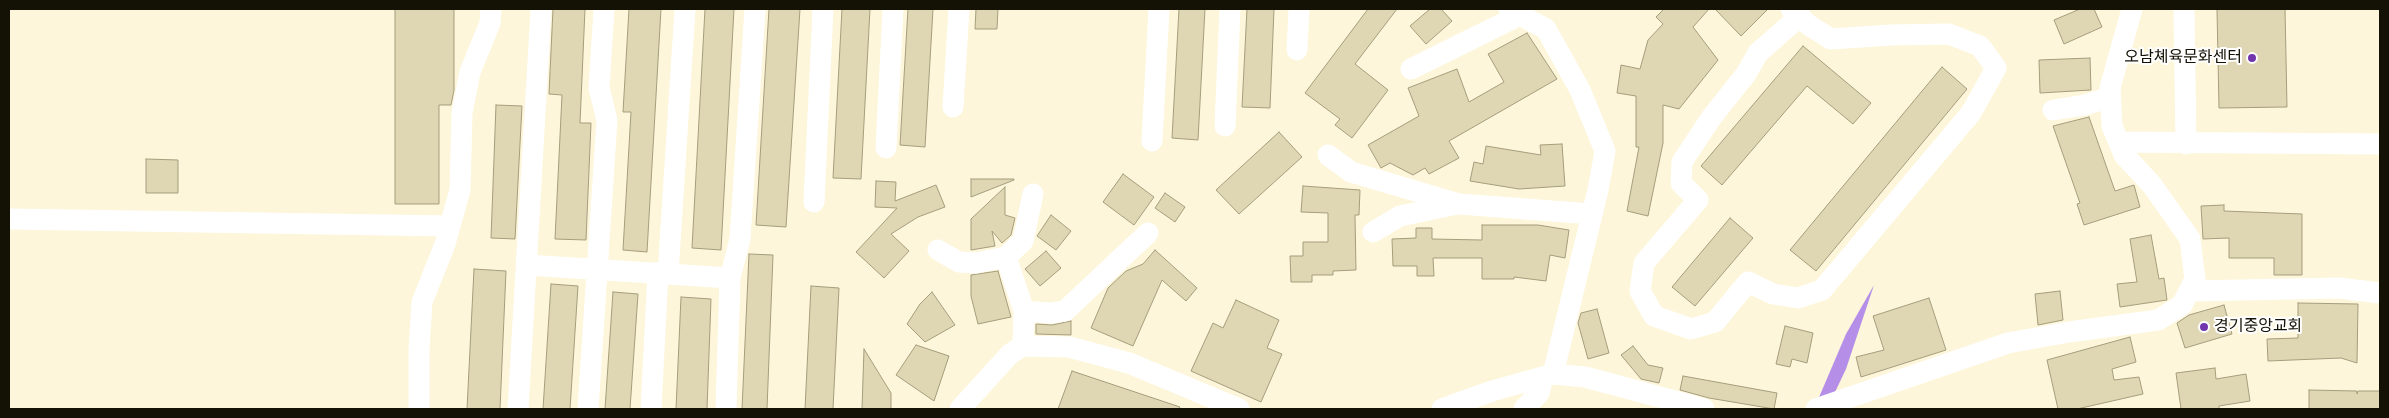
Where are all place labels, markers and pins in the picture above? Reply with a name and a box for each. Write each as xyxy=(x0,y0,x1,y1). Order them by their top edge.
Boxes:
place label: 오남쳬육문화센터 xyxy=(2124,48,2242,68)
marker: 오남쳬육문화센터 xyxy=(2246,52,2258,64)
place label: 경기중앙교회 xyxy=(2214,317,2302,337)
marker: 경기중앙교회 xyxy=(2198,321,2210,333)

